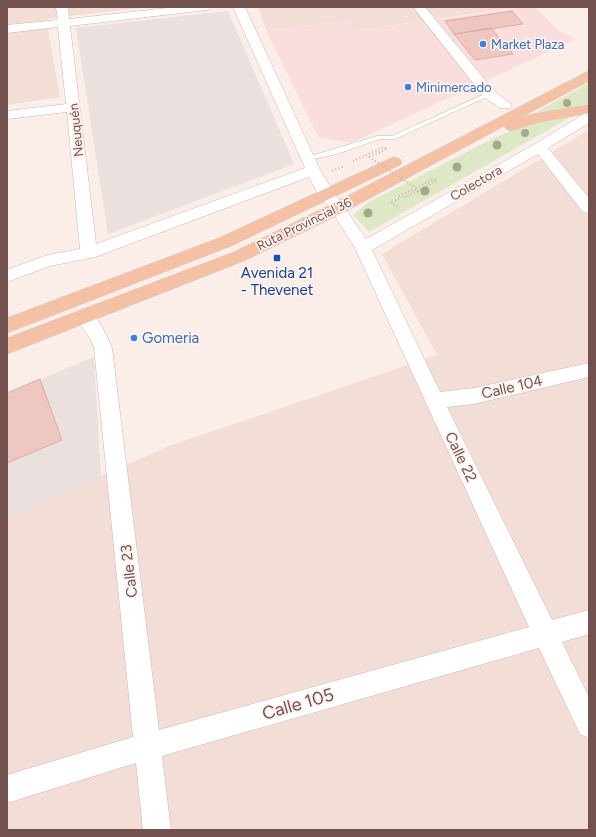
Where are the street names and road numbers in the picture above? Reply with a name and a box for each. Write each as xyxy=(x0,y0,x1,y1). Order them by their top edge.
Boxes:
street label: Neuquén xyxy=(66,103,86,157)
street label: Colectora xyxy=(447,162,505,204)
street label: Ruta Provincial 36 xyxy=(254,195,354,253)
street label: Calle 104 xyxy=(480,371,544,403)
street label: Calle 22 xyxy=(441,429,481,485)
street label: Calle 23 xyxy=(117,543,141,599)
street label: Calle 105 xyxy=(260,683,336,725)

